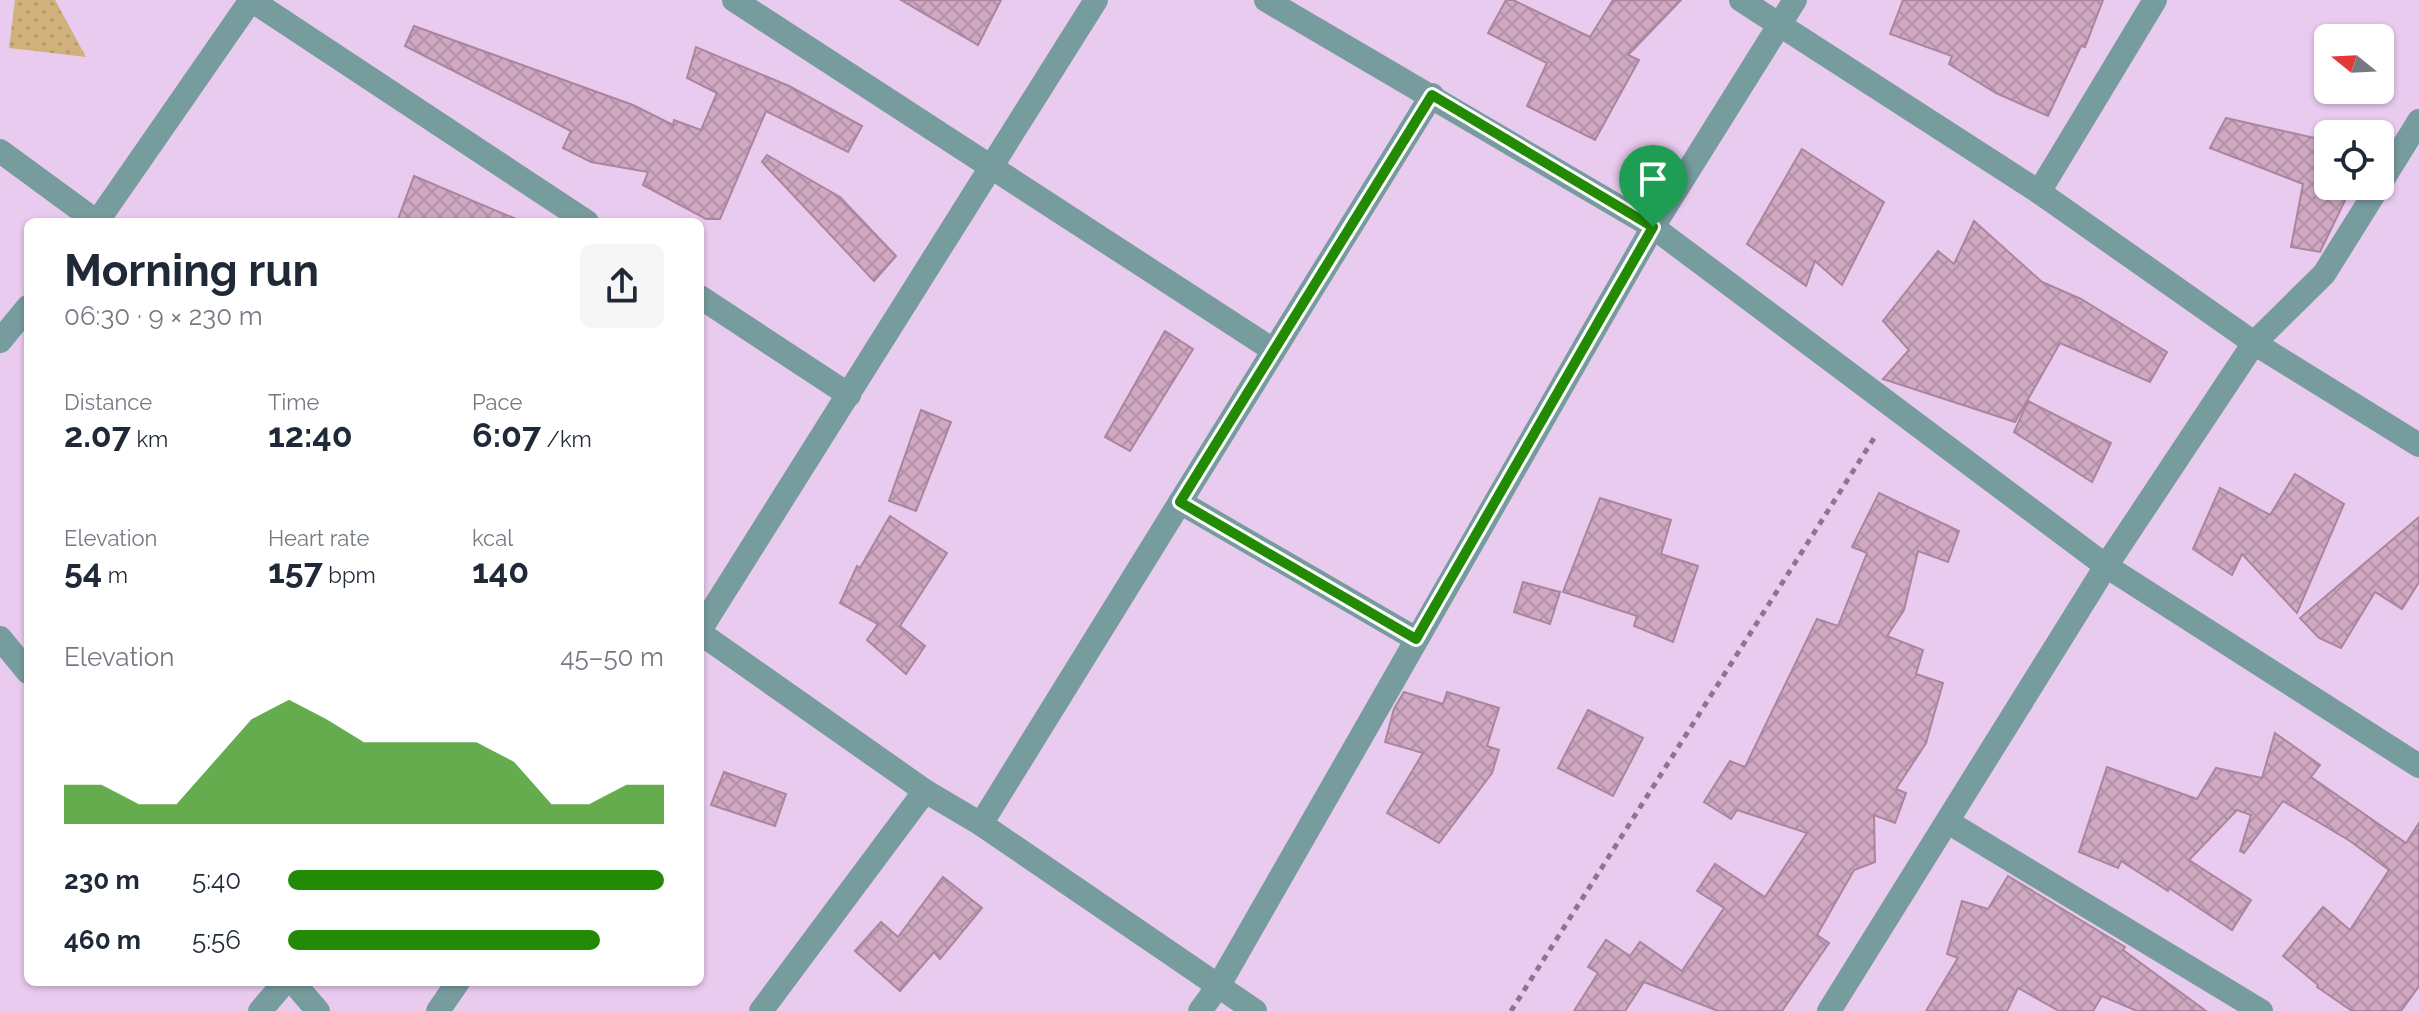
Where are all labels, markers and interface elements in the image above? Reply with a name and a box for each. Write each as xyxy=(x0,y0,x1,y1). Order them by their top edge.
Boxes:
north arrow xyxy=(2314,24,2394,104)
map controls xyxy=(2314,24,2394,200)
button: locate xyxy=(2314,120,2394,200)
pin xyxy=(1619,145,1687,227)
icon: arrive xyxy=(1631,157,1675,201)
button: share xyxy=(580,244,664,328)
text: Morning run xyxy=(64,245,319,296)
text: 06:30 · 9 × 230 m xyxy=(64,301,263,331)
text: Distance xyxy=(64,389,152,415)
text: Time xyxy=(268,389,319,415)
text: Pace xyxy=(472,389,522,415)
text: 2.07 xyxy=(64,415,131,455)
text: 12:40 xyxy=(268,415,353,455)
text: 6:07 xyxy=(472,415,541,455)
text: km xyxy=(131,426,168,452)
text: /km xyxy=(541,426,592,452)
text: Elevation xyxy=(64,525,157,551)
text: Heart rate xyxy=(268,525,369,551)
text: kcal xyxy=(472,525,513,551)
text: 54 xyxy=(64,551,102,591)
text: 157 xyxy=(268,551,323,591)
text: 140 xyxy=(472,551,529,591)
text: m xyxy=(102,562,128,588)
text: bpm xyxy=(323,562,376,588)
text: Elevation xyxy=(64,642,174,672)
text: 45–50 m xyxy=(560,642,664,672)
text: 230 m xyxy=(64,865,140,895)
text: 5:40 xyxy=(192,865,241,895)
text: 460 m xyxy=(64,925,141,955)
text: 5:56 xyxy=(192,925,241,955)

